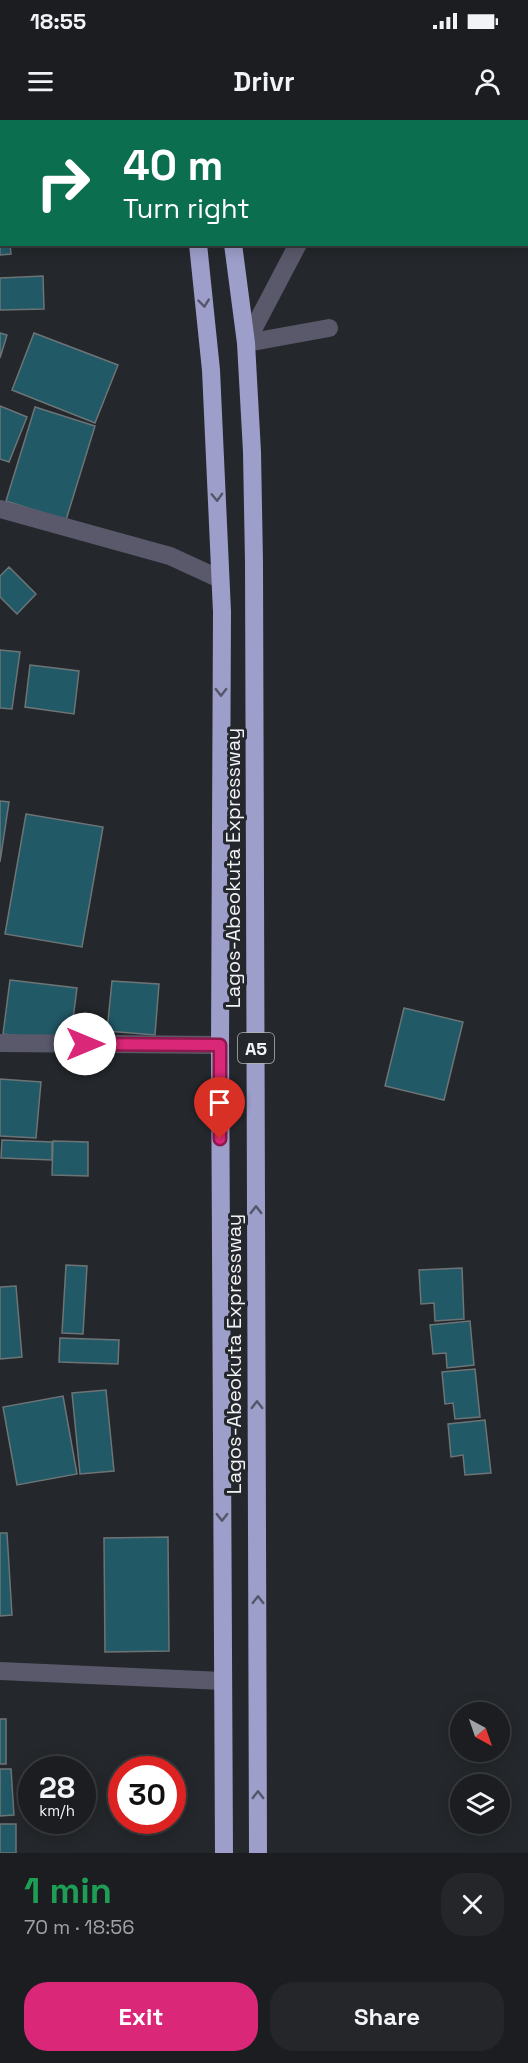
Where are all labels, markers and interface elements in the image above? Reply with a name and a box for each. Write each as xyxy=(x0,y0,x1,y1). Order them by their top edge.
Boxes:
text: 18:55 xyxy=(30,7,86,35)
text: Drivr xyxy=(233,64,295,99)
icon: menu xyxy=(24,65,57,98)
icon: person xyxy=(471,65,504,98)
text: 40 m xyxy=(123,139,223,192)
icon: right xyxy=(24,144,102,222)
text: Turn right xyxy=(123,191,250,226)
one-way arrow xyxy=(197,298,210,307)
one-way arrow xyxy=(210,493,223,502)
one-way arrow xyxy=(215,688,227,697)
street label: Lagos-Abeokuta Expressway xyxy=(220,728,246,1008)
position arrow xyxy=(53,1012,117,1076)
road number: A5 xyxy=(238,1033,274,1063)
pin xyxy=(194,1077,245,1139)
icon: arrive xyxy=(203,1086,236,1119)
one-way arrow xyxy=(250,1205,262,1214)
street label: Lagos-Abeokuta Expressway xyxy=(221,1214,247,1494)
one-way arrow xyxy=(251,1400,263,1409)
one-way arrow xyxy=(216,1513,228,1522)
one-way arrow xyxy=(251,1595,264,1604)
north arrow xyxy=(450,1702,510,1762)
map controls xyxy=(450,1702,510,1834)
speed limit sign: 30 xyxy=(108,1756,186,1834)
text: 28 xyxy=(39,1768,75,1807)
button: layers xyxy=(450,1774,510,1834)
one-way arrow xyxy=(252,1790,264,1799)
text: km/h xyxy=(39,1801,75,1820)
text: 1 min xyxy=(24,1868,112,1914)
button: close xyxy=(441,1873,504,1936)
text: 70 m · 18:56 xyxy=(24,1914,134,1940)
button: Exit xyxy=(24,1982,258,2051)
button: Share xyxy=(270,1982,504,2051)

